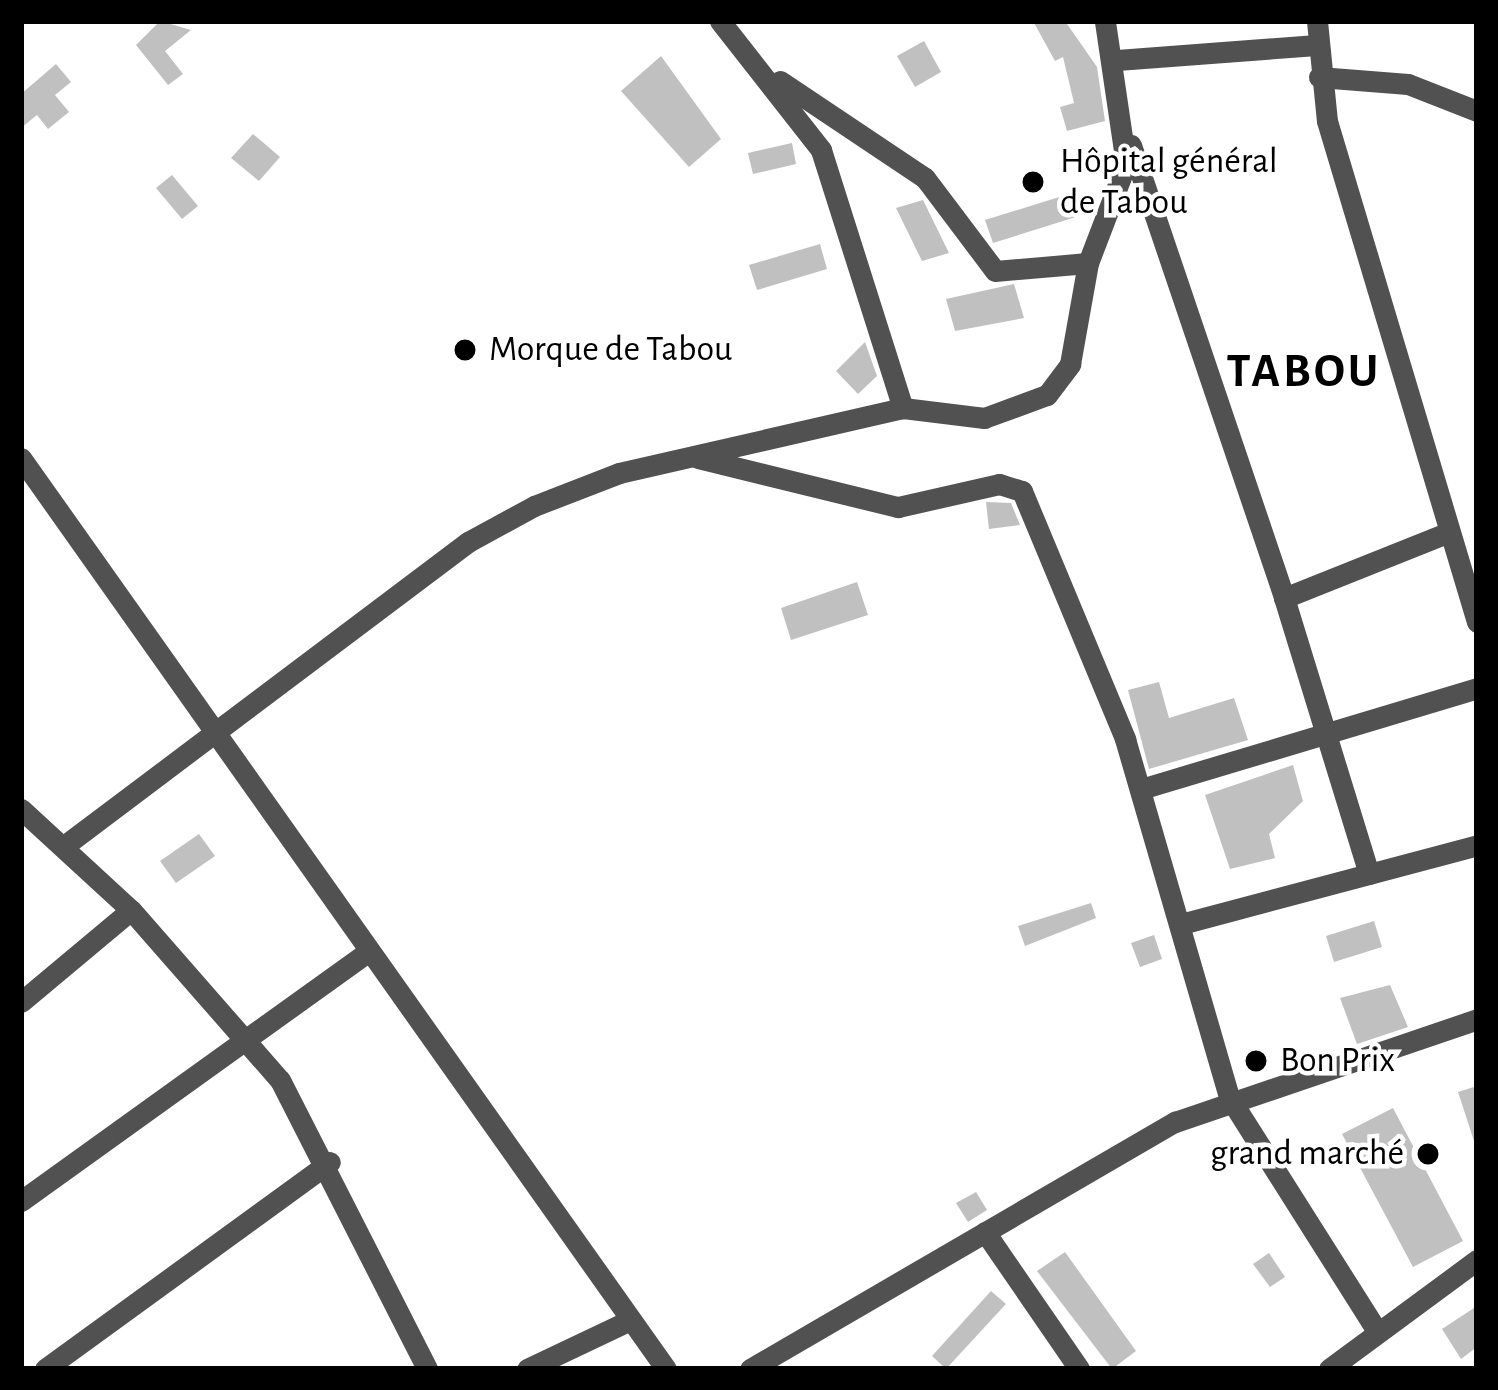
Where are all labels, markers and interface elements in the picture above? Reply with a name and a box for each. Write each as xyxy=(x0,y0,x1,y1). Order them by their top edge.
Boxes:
place label: Hôpital général de Tabou xyxy=(1060,139,1278,224)
marker: Hôpital général de Tabou xyxy=(1017,166,1049,198)
place label: Morque de Tabou xyxy=(489,328,732,372)
marker: Morque de Tabou xyxy=(452,337,478,363)
district label: TABOU xyxy=(1227,344,1381,402)
place label: Bon Prix xyxy=(1280,1039,1395,1083)
marker: Bon Prix xyxy=(1243,1048,1269,1074)
place label: grand marché xyxy=(1210,1132,1404,1176)
marker: grand marché xyxy=(1415,1141,1441,1167)

